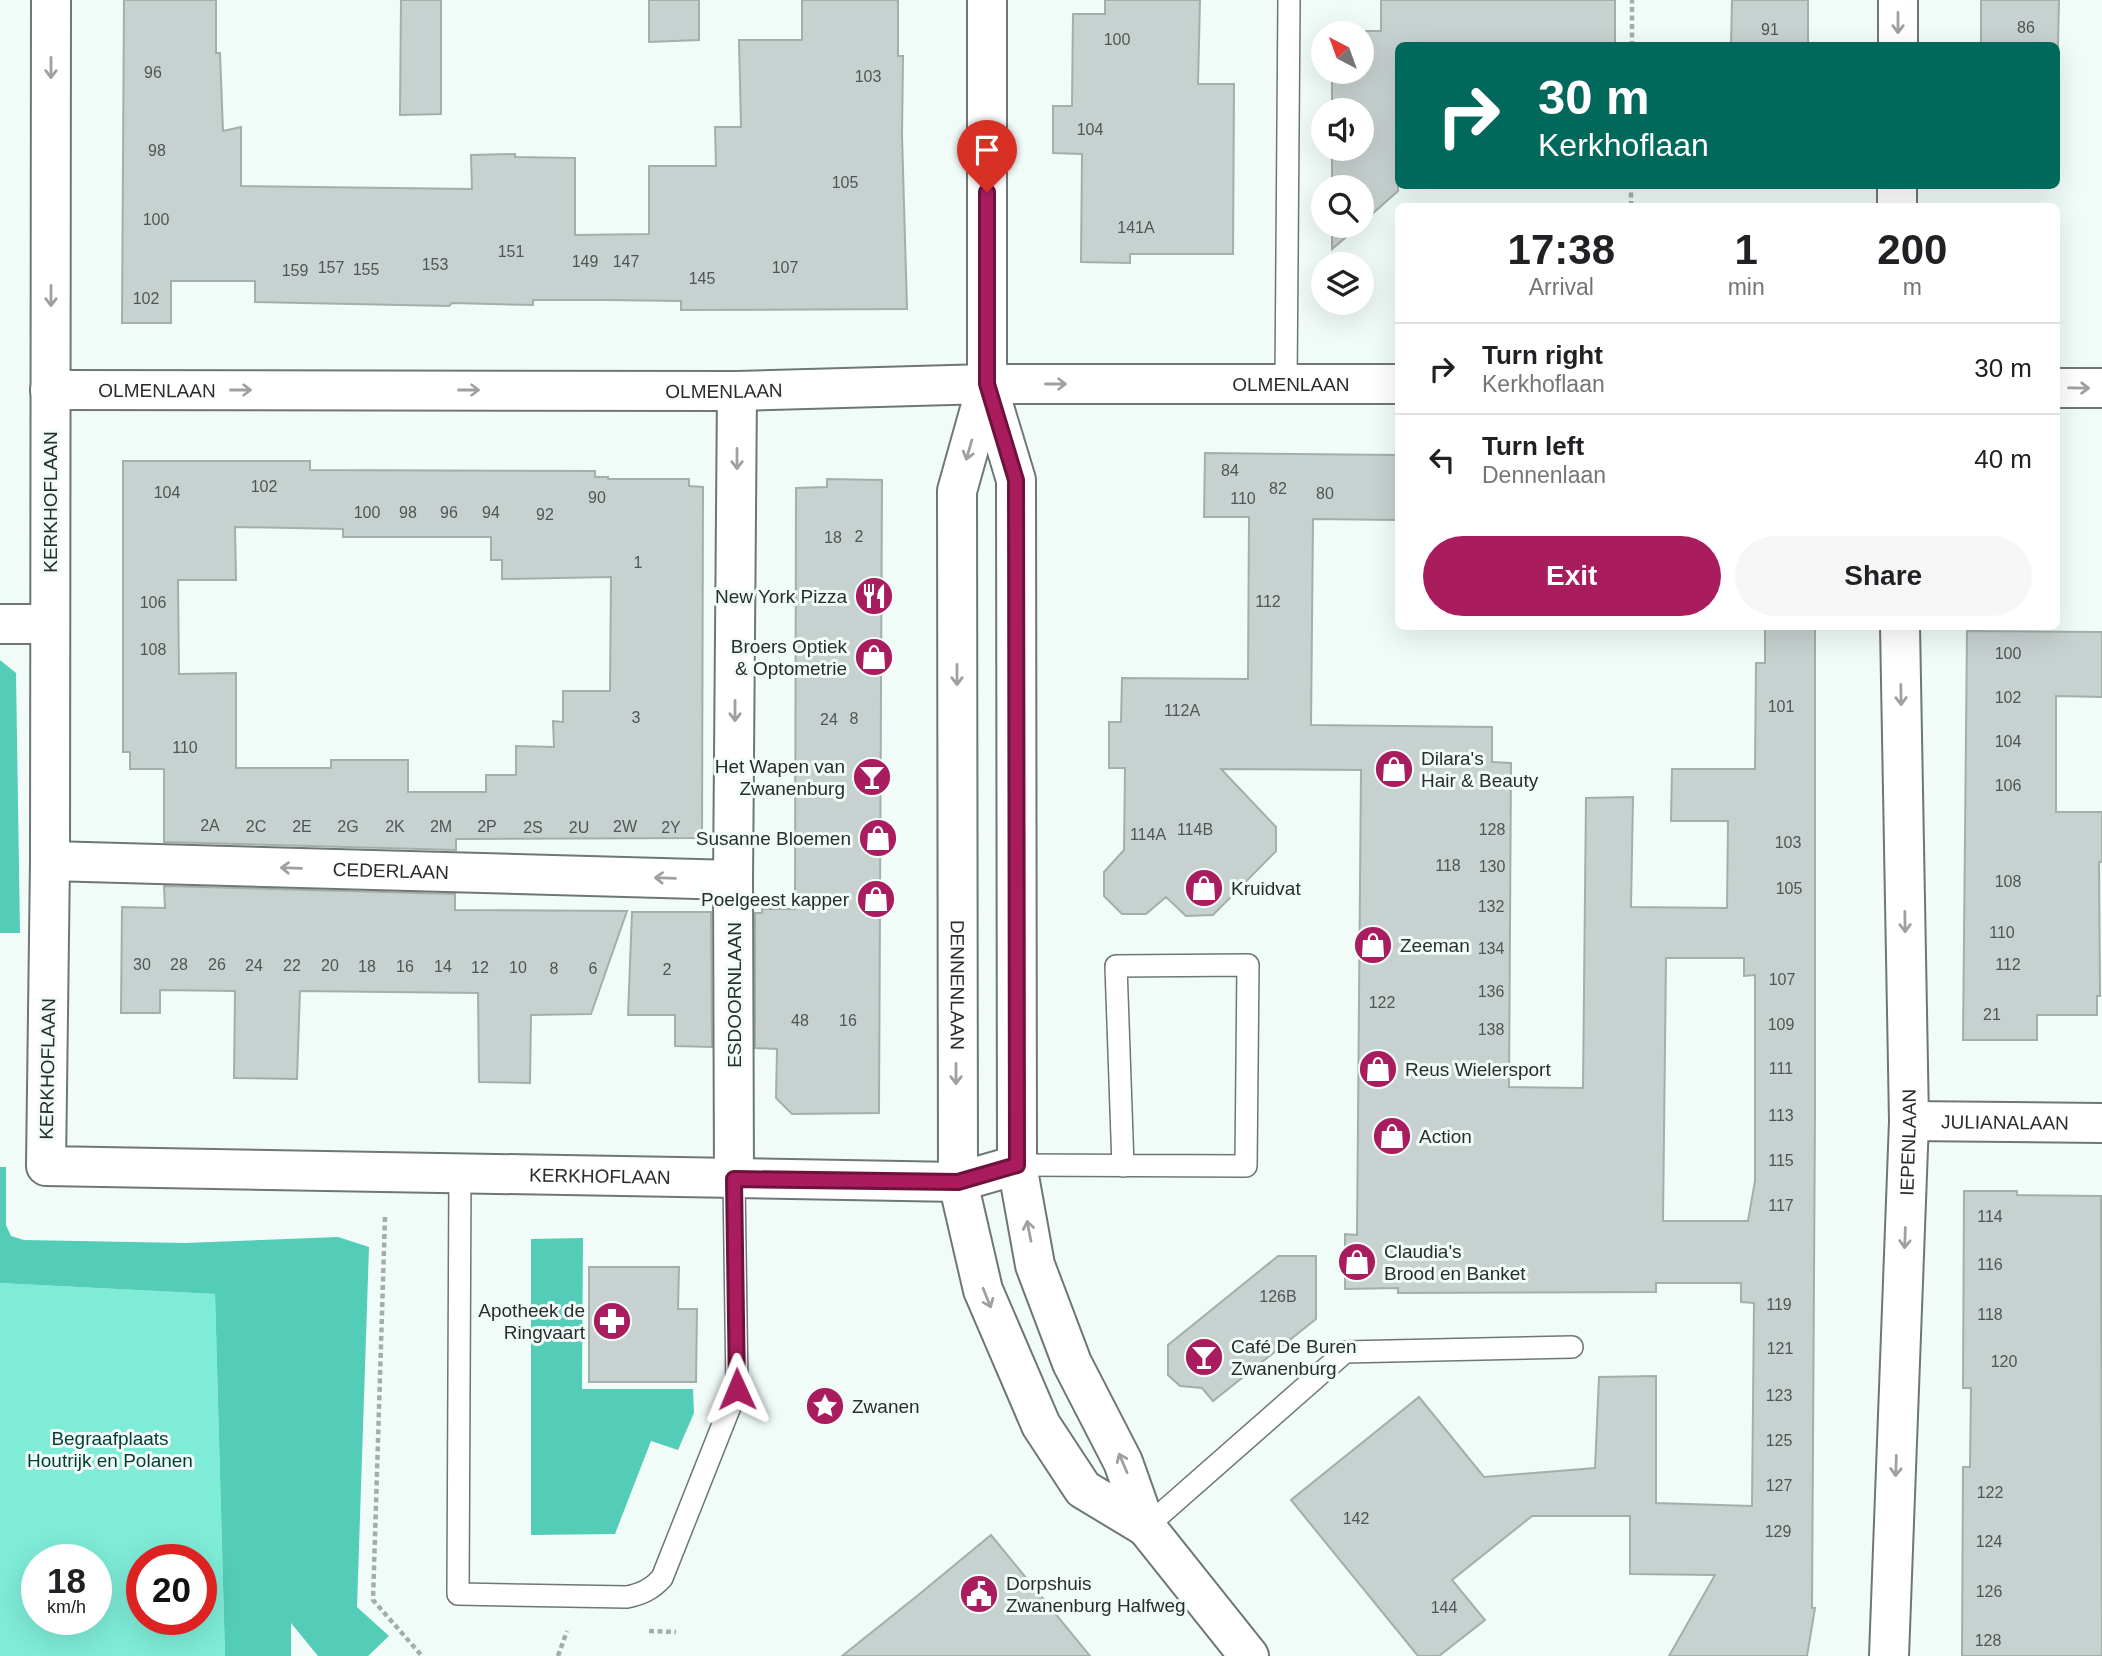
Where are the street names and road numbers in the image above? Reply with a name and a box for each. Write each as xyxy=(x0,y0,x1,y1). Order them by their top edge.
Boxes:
street label: OLMENLAAN xyxy=(1232,374,1350,395)
street label: OLMENLAAN xyxy=(98,380,216,401)
street label: OLMENLAAN xyxy=(665,380,783,402)
street label: KERKHOFLAAN xyxy=(40,431,61,573)
street label: CEDERLAAN xyxy=(332,859,449,883)
street label: DENNENLAAN xyxy=(947,920,968,1050)
street label: ESDOORNLAAN xyxy=(724,922,745,1068)
street label: KERKHOFLAAN xyxy=(36,998,59,1140)
street label: IEPENLAAN xyxy=(1896,1089,1920,1196)
street label: JULIANALAAN xyxy=(1941,1111,2069,1134)
street label: KERKHOFLAAN xyxy=(529,1164,671,1188)

